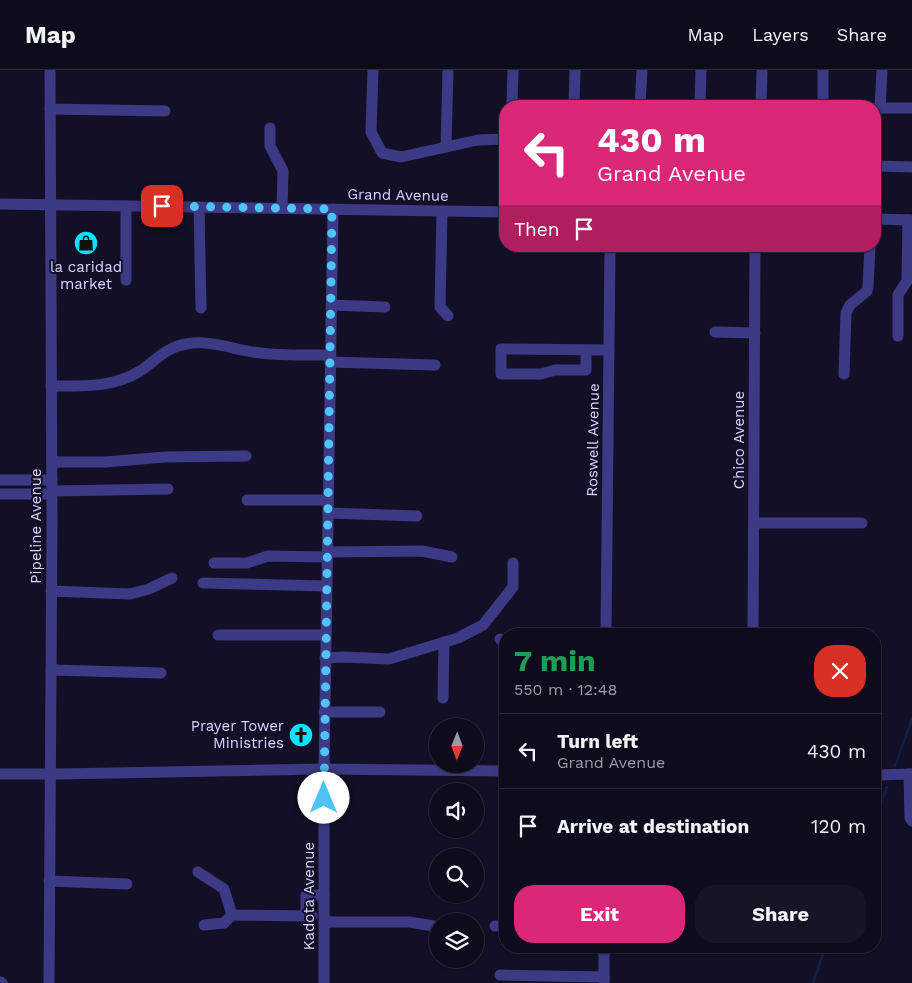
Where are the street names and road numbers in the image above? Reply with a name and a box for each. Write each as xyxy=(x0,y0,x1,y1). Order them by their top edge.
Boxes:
street label: Grand Avenue xyxy=(347,185,449,205)
street label: Roswell Avenue xyxy=(583,383,603,497)
street label: Chico Avenue xyxy=(730,391,748,489)
street label: Pipeline Avenue xyxy=(27,468,45,584)
street label: Kadota Avenue xyxy=(300,842,318,950)

